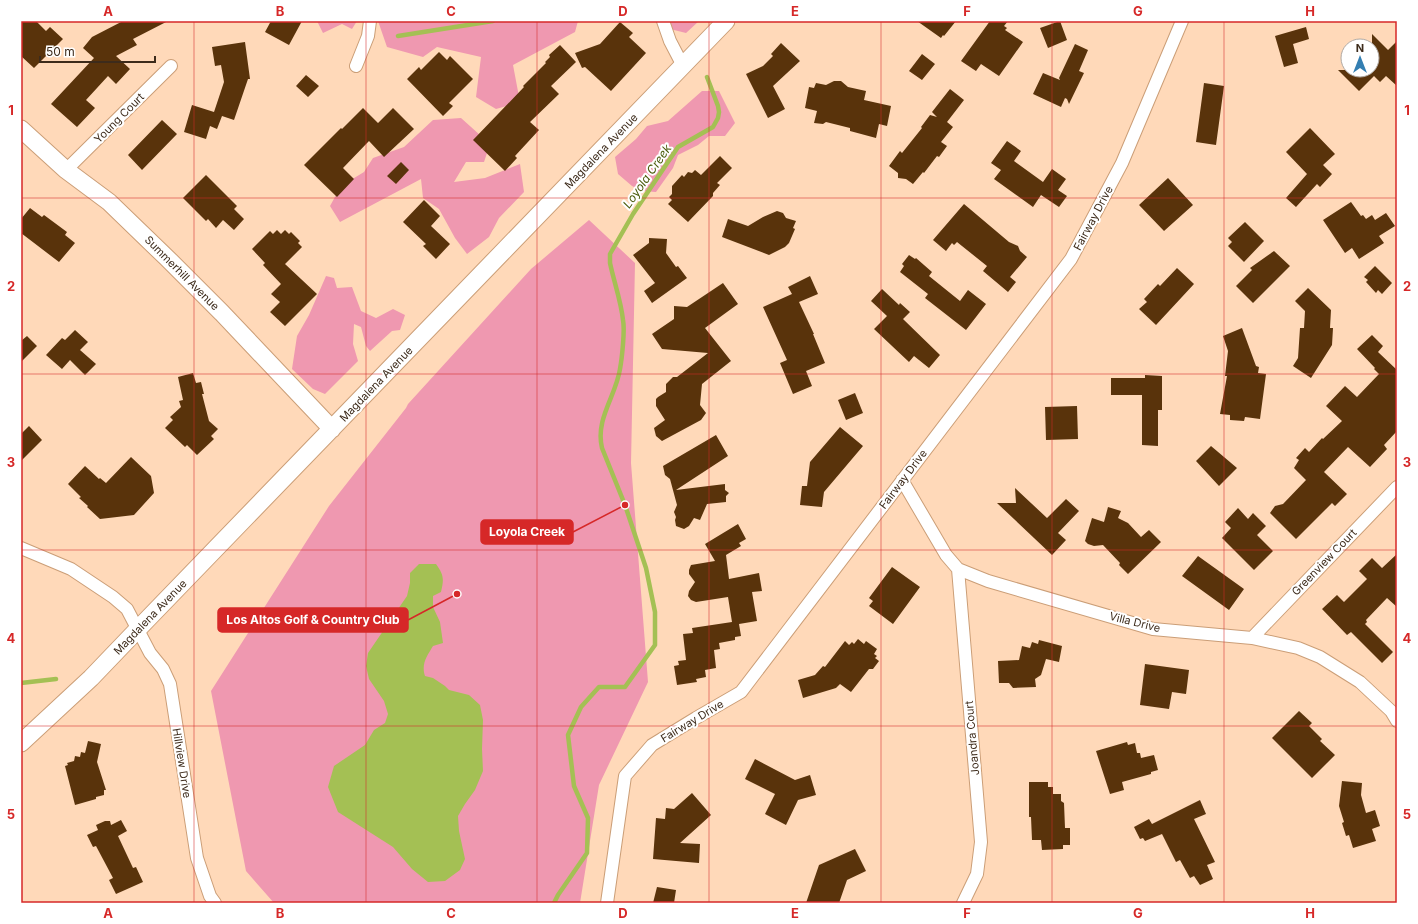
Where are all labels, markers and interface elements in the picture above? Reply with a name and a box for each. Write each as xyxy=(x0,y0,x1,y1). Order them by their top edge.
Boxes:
text: A xyxy=(103,3,113,19)
text: B xyxy=(276,3,285,19)
text: C xyxy=(446,3,456,19)
text: D xyxy=(618,3,628,19)
text: E xyxy=(791,3,799,19)
text: F xyxy=(963,3,971,19)
text: G xyxy=(1133,3,1143,19)
text: H xyxy=(1305,3,1315,19)
scale bar xyxy=(40,38,155,64)
north arrow xyxy=(1340,38,1380,78)
text: N xyxy=(1356,41,1364,55)
text: 50 m xyxy=(46,44,75,59)
street label: Young Court xyxy=(91,90,147,146)
text: 1 xyxy=(8,102,14,118)
text: 1 xyxy=(1404,102,1410,118)
street label: Magdalena Avenue xyxy=(561,110,641,192)
water label: Loyola Creek xyxy=(619,141,675,211)
street label: Fairway Drive xyxy=(1070,183,1116,253)
street label: Summerhill Avenue xyxy=(142,233,222,313)
text: 2 xyxy=(7,278,15,294)
text: 2 xyxy=(1403,278,1411,294)
street label: Magdalena Avenue xyxy=(336,343,416,425)
street label: Fairway Drive xyxy=(876,446,930,512)
text: 3 xyxy=(7,454,15,470)
text: 3 xyxy=(1403,454,1411,470)
callout: Loyola Creek xyxy=(481,520,573,544)
text: Loyola Creek xyxy=(489,524,565,539)
street label: Greenview Court xyxy=(1289,525,1360,598)
street label: Magdalena Avenue xyxy=(110,576,190,658)
callout: Los Altos Golf & Country Club xyxy=(218,608,408,632)
street label: Villa Drive xyxy=(1108,609,1162,635)
text: Los Altos Golf & Country Club xyxy=(226,612,400,627)
text: 4 xyxy=(7,630,16,646)
text: 4 xyxy=(1403,630,1412,646)
street label: Fairway Drive xyxy=(658,697,726,745)
street label: Joandra Court xyxy=(962,700,982,776)
street label: Hillview Drive xyxy=(170,727,194,799)
text: 5 xyxy=(7,806,15,822)
text: 5 xyxy=(1403,806,1411,822)
text: A xyxy=(103,905,113,921)
text: B xyxy=(276,905,285,921)
text: C xyxy=(446,905,456,921)
text: D xyxy=(618,905,628,921)
text: E xyxy=(791,905,799,921)
text: F xyxy=(963,905,971,921)
text: G xyxy=(1133,905,1143,921)
text: H xyxy=(1305,905,1315,921)

